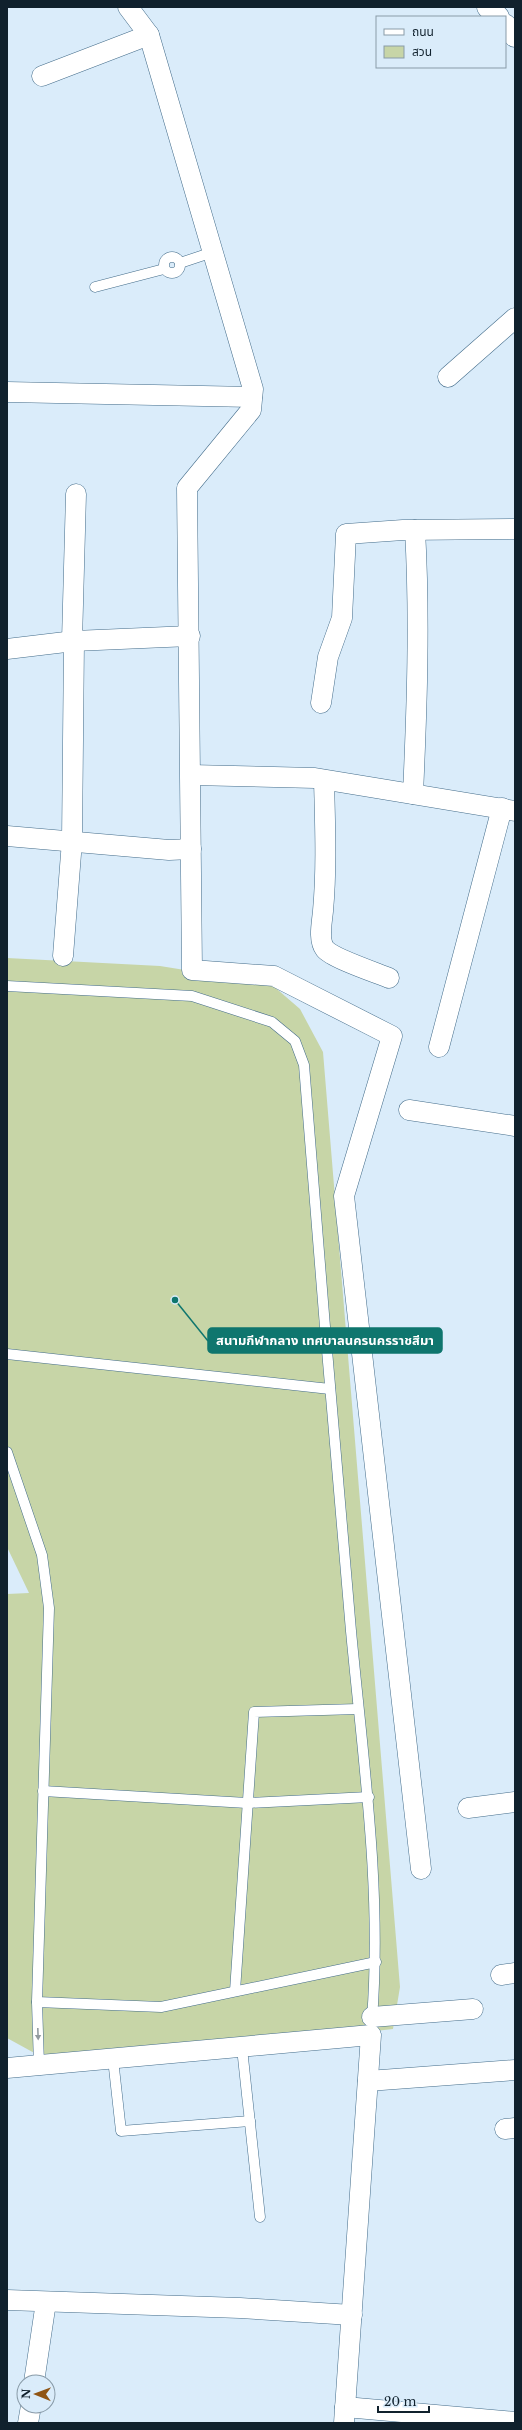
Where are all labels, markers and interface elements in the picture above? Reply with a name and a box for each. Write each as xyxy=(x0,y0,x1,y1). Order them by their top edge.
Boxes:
legend xyxy=(376,16,506,68)
text: ถนน xyxy=(412,24,434,39)
text: สวน xyxy=(412,44,432,59)
callout: สนามกีฬากลาง เทศบาลนครนครราชสีมา xyxy=(208,1328,442,1353)
text: สนามกีฬากลาง เทศบาลนครนครราชสีมา xyxy=(216,1332,434,1349)
one-way arrow xyxy=(35,2028,41,2041)
north arrow xyxy=(16,2374,56,2414)
text: N xyxy=(19,2388,33,2399)
scale bar xyxy=(378,2388,429,2414)
text: 20 m xyxy=(384,2394,416,2409)

